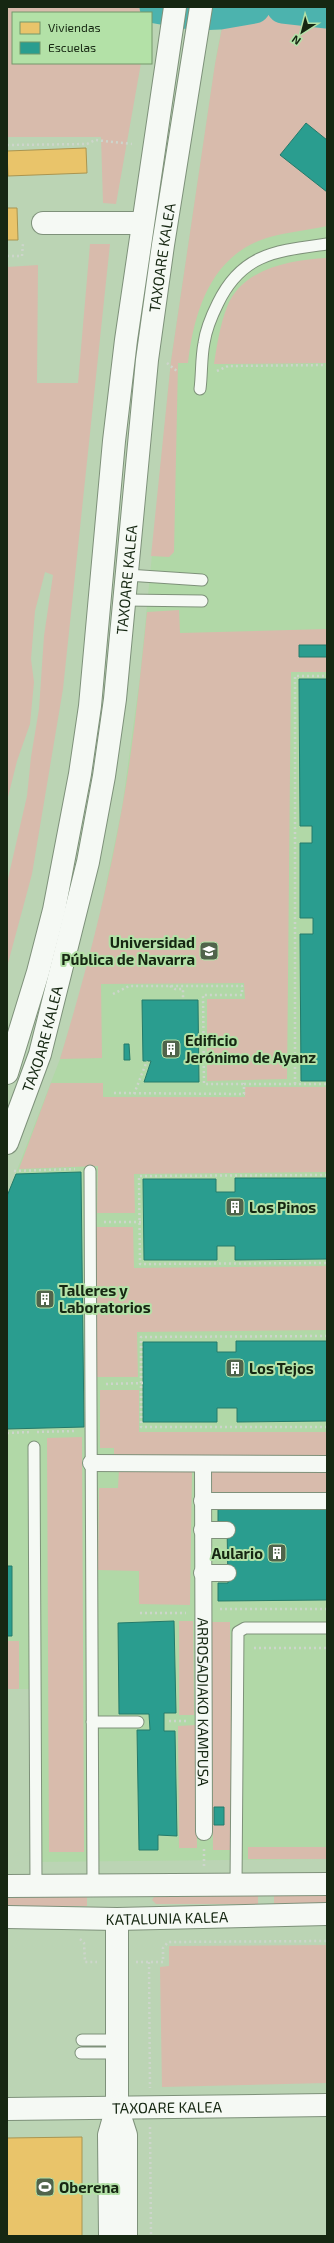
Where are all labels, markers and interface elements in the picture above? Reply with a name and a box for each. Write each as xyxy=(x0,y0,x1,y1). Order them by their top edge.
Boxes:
legend xyxy=(12,12,152,64)
north arrow xyxy=(282,12,322,52)
text: Viviendas xyxy=(48,20,101,34)
text: N xyxy=(289,33,303,48)
text: Escuelas xyxy=(48,40,96,54)
street label: TAXOARE KALEA xyxy=(145,201,179,313)
street label: TAXOARE KALEA xyxy=(112,523,140,635)
place label: Universidad Pública de Navarra xyxy=(61,933,195,968)
school or university icon: Universidad Pública de Navarra xyxy=(198,940,220,962)
street label: TAXOARE KALEA xyxy=(18,983,66,1095)
place label: Edificio Jerónimo de Ayanz xyxy=(185,1031,316,1067)
building icon: Edificio Jerónimo de Ayanz xyxy=(160,1038,182,1060)
building icon: Los Pinos xyxy=(224,1196,246,1218)
place label: Los Pinos xyxy=(249,1198,316,1216)
place label: Talleres y Laboratorios xyxy=(59,1281,151,1316)
building icon: Talleres y Laboratorios xyxy=(34,1288,56,1310)
building icon: Los Tejos xyxy=(224,1357,246,1379)
place label: Los Tejos xyxy=(249,1359,314,1377)
building icon: Aulario xyxy=(266,1542,288,1564)
place label: Aulario xyxy=(211,1544,263,1562)
street label: ARROSADIAKO KAMPUSA xyxy=(194,1618,213,1787)
street label: KATALUNIA KALEA xyxy=(106,1907,229,1928)
street label: TAXOARE KALEA xyxy=(112,2097,223,2117)
sports icon: Oberena xyxy=(34,2176,56,2198)
place label: Oberena xyxy=(59,2178,119,2196)

